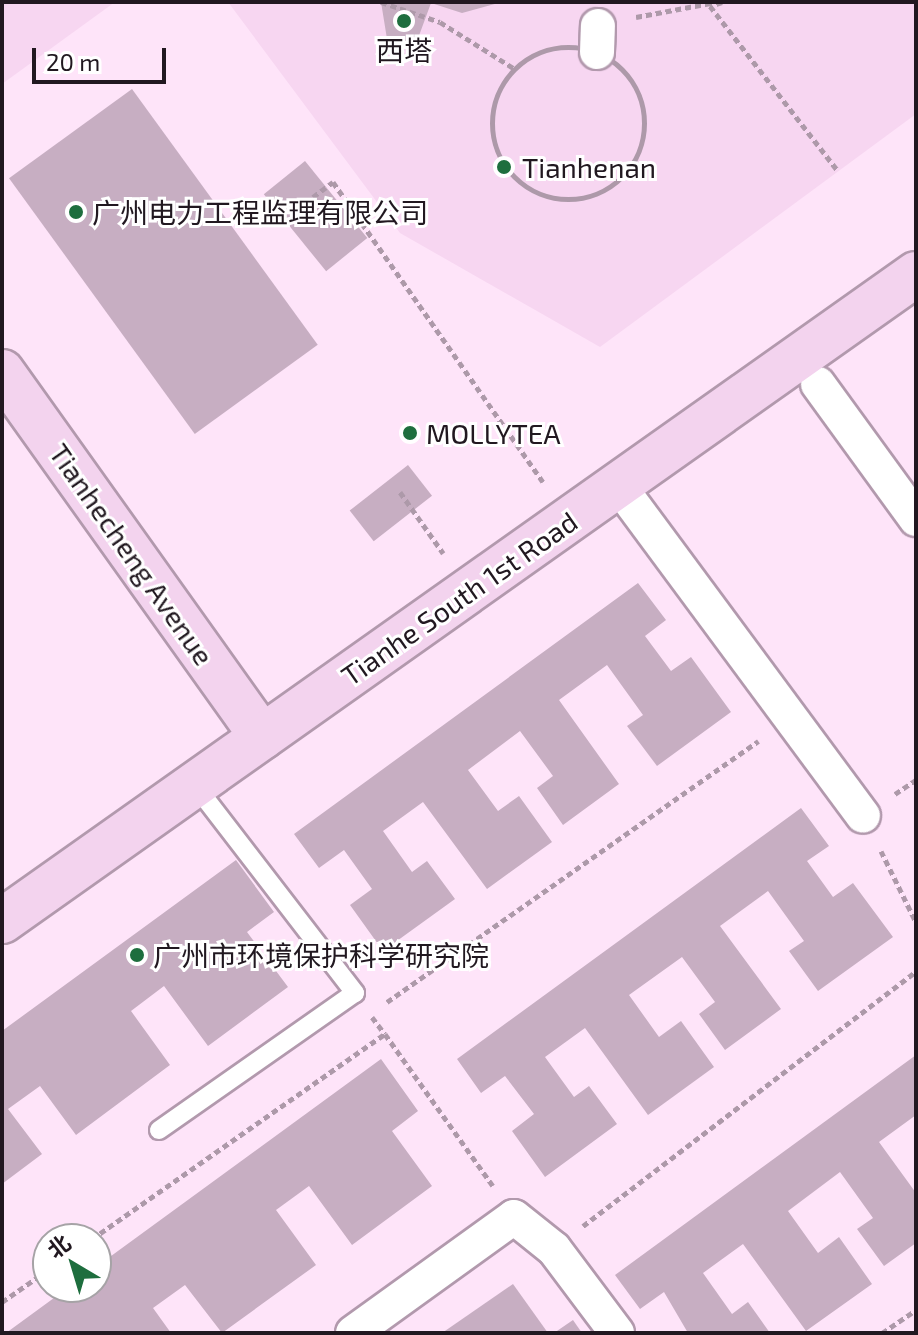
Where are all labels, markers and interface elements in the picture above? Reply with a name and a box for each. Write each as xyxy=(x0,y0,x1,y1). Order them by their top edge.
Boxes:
marker: 西塔 xyxy=(395,12,413,30)
scale bar xyxy=(36,32,170,82)
place label: 西塔 xyxy=(376,33,432,67)
text: 20 m xyxy=(46,47,100,76)
place label: Tianhenan xyxy=(522,150,656,184)
marker: Tianhenan xyxy=(493,156,515,178)
place label: 广州电力工程监理有限公司 xyxy=(92,195,428,229)
marker: 广州电力工程监理有限公司 xyxy=(67,203,85,221)
place label: MOLLYTEA xyxy=(426,416,561,450)
marker: MOLLYTEA xyxy=(401,424,419,442)
street label: Tianhecheng Avenue xyxy=(43,437,221,671)
street label: Tianhe South 1st Road xyxy=(335,504,583,692)
place label: 广州市环境保护科学研究院 xyxy=(153,938,489,972)
marker: 广州市环境保护科学研究院 xyxy=(128,946,146,964)
north arrow xyxy=(32,1223,112,1303)
text: 北 xyxy=(42,1229,75,1263)

